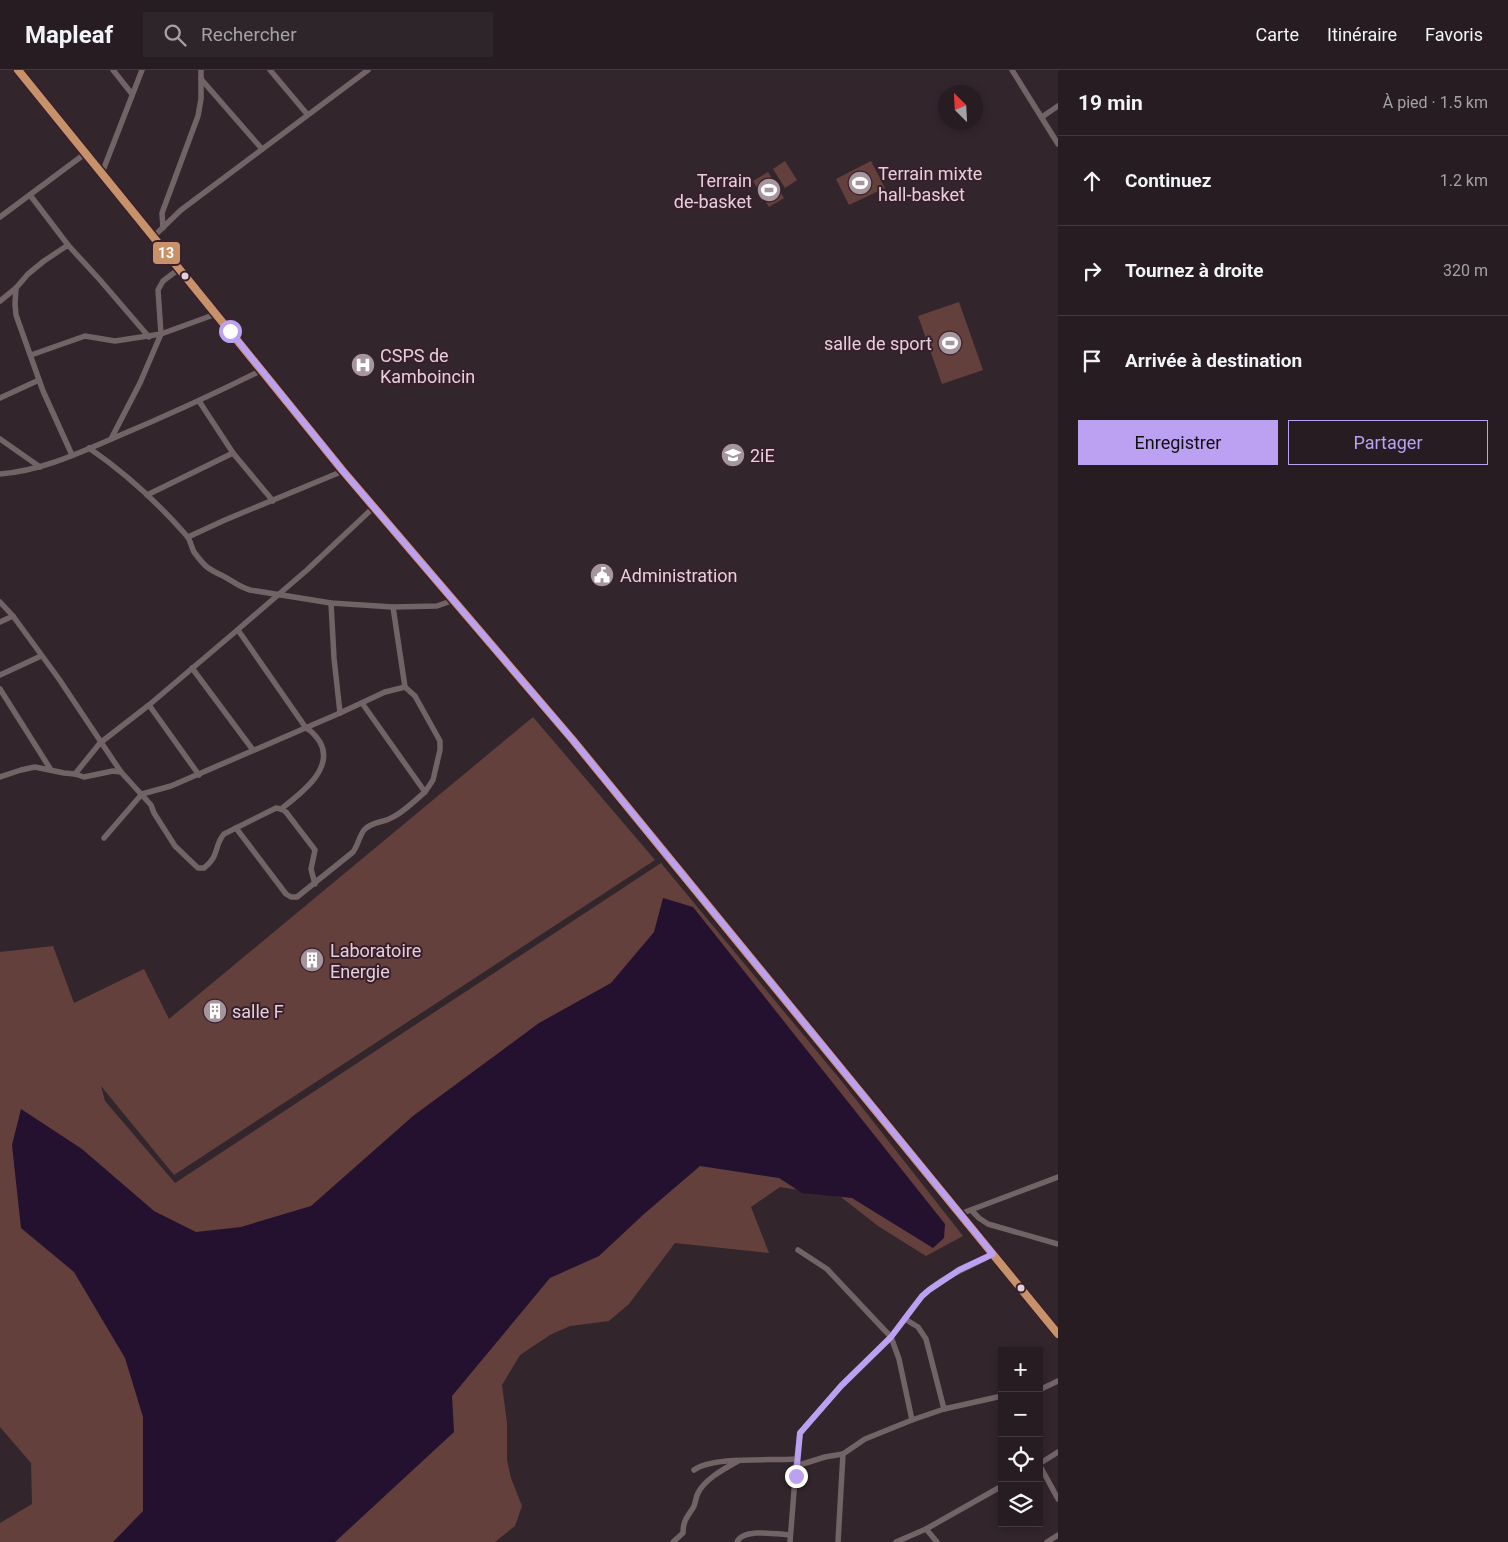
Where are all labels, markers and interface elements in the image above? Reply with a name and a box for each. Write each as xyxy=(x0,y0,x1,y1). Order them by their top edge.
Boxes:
search box xyxy=(143,12,493,57)
text: Mapleaf xyxy=(25,21,113,49)
icon: search xyxy=(161,21,189,49)
text: Rechercher xyxy=(201,23,297,46)
text: Carte xyxy=(1256,24,1299,45)
text: Itinéraire xyxy=(1327,24,1397,45)
text: Favoris xyxy=(1425,24,1483,45)
north arrow xyxy=(938,85,983,130)
text: 19 min xyxy=(1078,91,1143,115)
text: À pied · 1.5 km xyxy=(1383,93,1488,112)
place label: Terrain mixte hall-basket xyxy=(878,163,982,205)
icon: ahead xyxy=(1078,167,1106,195)
text: Continuez xyxy=(1125,169,1211,192)
place label: Terrain de-basket xyxy=(674,170,752,212)
sports icon: Terrain mixte hall-basket xyxy=(847,170,873,196)
text: 1.2 km xyxy=(1440,171,1488,190)
sports icon: Terrain de-basket xyxy=(756,177,782,203)
line badge: 13 xyxy=(152,241,181,265)
text: 13 xyxy=(158,245,174,261)
icon: right xyxy=(1078,257,1106,285)
text: Tournez à droite xyxy=(1125,259,1264,282)
text: 320 m xyxy=(1443,261,1488,280)
unlabelled marker xyxy=(180,271,190,281)
route start xyxy=(219,320,242,343)
sports icon: salle de sport xyxy=(937,330,963,356)
place label: salle de sport xyxy=(824,333,932,354)
place label: CSPS de Kamboincin xyxy=(380,345,475,387)
icon: arrive xyxy=(1078,347,1106,375)
text: Arrivée à destination xyxy=(1125,349,1302,372)
hospital icon: CSPS de Kamboincin xyxy=(350,352,376,378)
button: Enregistrer xyxy=(1078,420,1278,465)
button: Partager xyxy=(1288,420,1488,465)
school or university icon: 2iE xyxy=(720,442,746,468)
place label: 2iE xyxy=(750,445,775,466)
public building icon: Administration xyxy=(589,562,615,588)
place label: Administration xyxy=(620,565,738,586)
place label: Laboratoire Energie xyxy=(330,940,421,982)
building icon: Laboratoire Energie xyxy=(299,947,325,973)
building icon: salle F xyxy=(202,998,228,1024)
place label: salle F xyxy=(232,1001,284,1022)
unlabelled marker xyxy=(1016,1283,1026,1293)
map controls xyxy=(998,1347,1043,1527)
button: + xyxy=(998,1347,1043,1392)
button: − xyxy=(998,1392,1043,1437)
button: locate xyxy=(998,1437,1043,1482)
route end xyxy=(785,1465,808,1488)
button: layers xyxy=(998,1482,1043,1527)

